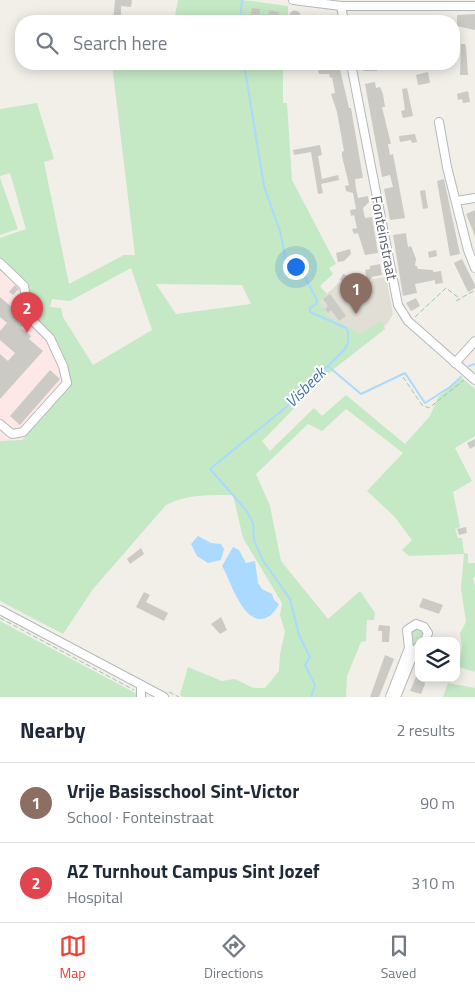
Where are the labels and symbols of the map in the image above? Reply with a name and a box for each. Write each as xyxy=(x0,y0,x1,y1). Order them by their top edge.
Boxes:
street label: Fonteinstraat xyxy=(365,194,404,283)
your location xyxy=(283,254,309,280)
pin: 1 xyxy=(340,273,372,314)
pin: 2 xyxy=(11,292,43,333)
water label: Visbeek xyxy=(279,360,332,413)

